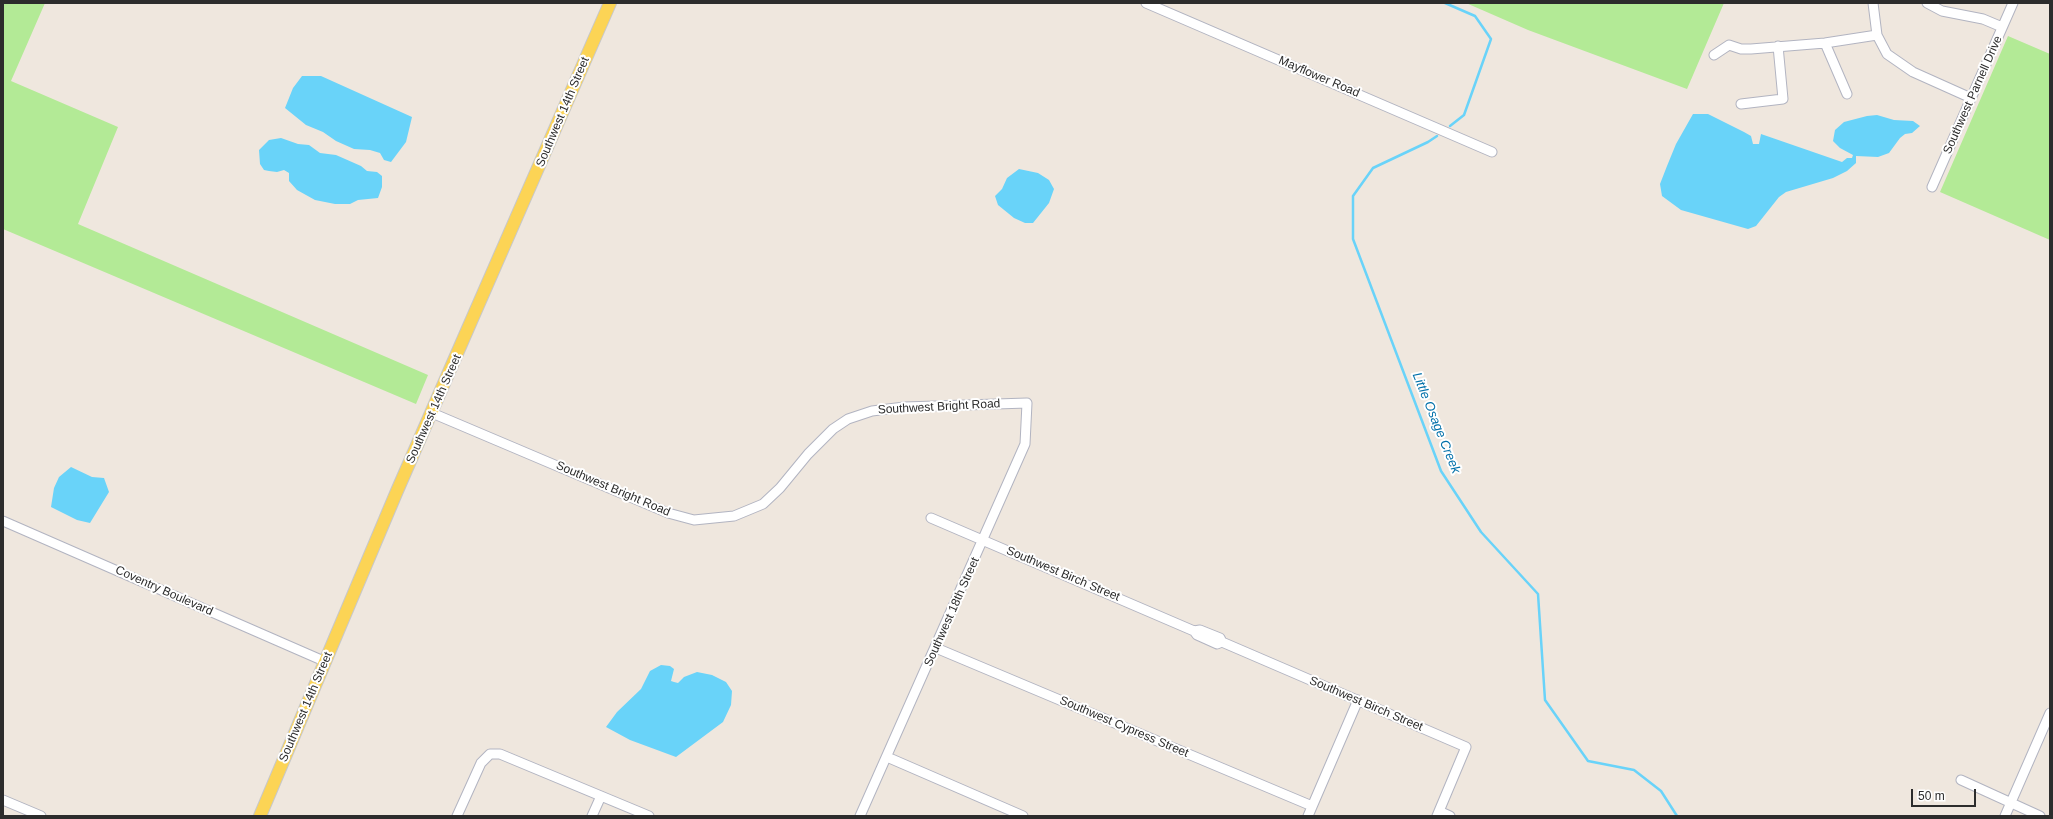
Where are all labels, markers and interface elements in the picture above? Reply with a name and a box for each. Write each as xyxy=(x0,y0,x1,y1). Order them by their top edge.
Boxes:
street label: Southwest Parnell Drive xyxy=(1940,34,2006,156)
street label: Mayflower Road xyxy=(1276,53,1362,101)
street label: Southwest 14th Street xyxy=(533,55,593,169)
street label: Southwest 14th Street xyxy=(403,352,465,466)
water label: Little Osage Creek xyxy=(1409,370,1463,476)
street label: Southwest Bright Road xyxy=(877,397,1001,417)
street label: Southwest Bright Road xyxy=(554,458,672,520)
street label: Southwest Birch Street xyxy=(1004,544,1122,604)
street label: Southwest 18th Street xyxy=(921,555,983,669)
street label: Coventry Boulevard xyxy=(113,563,215,619)
street label: Southwest 14th Street xyxy=(276,650,336,764)
street label: Southwest Birch Street xyxy=(1307,674,1425,734)
street label: Southwest Cypress Street xyxy=(1057,693,1191,761)
scale bar xyxy=(1913,781,1978,807)
text: 50 m xyxy=(1918,789,1945,803)

